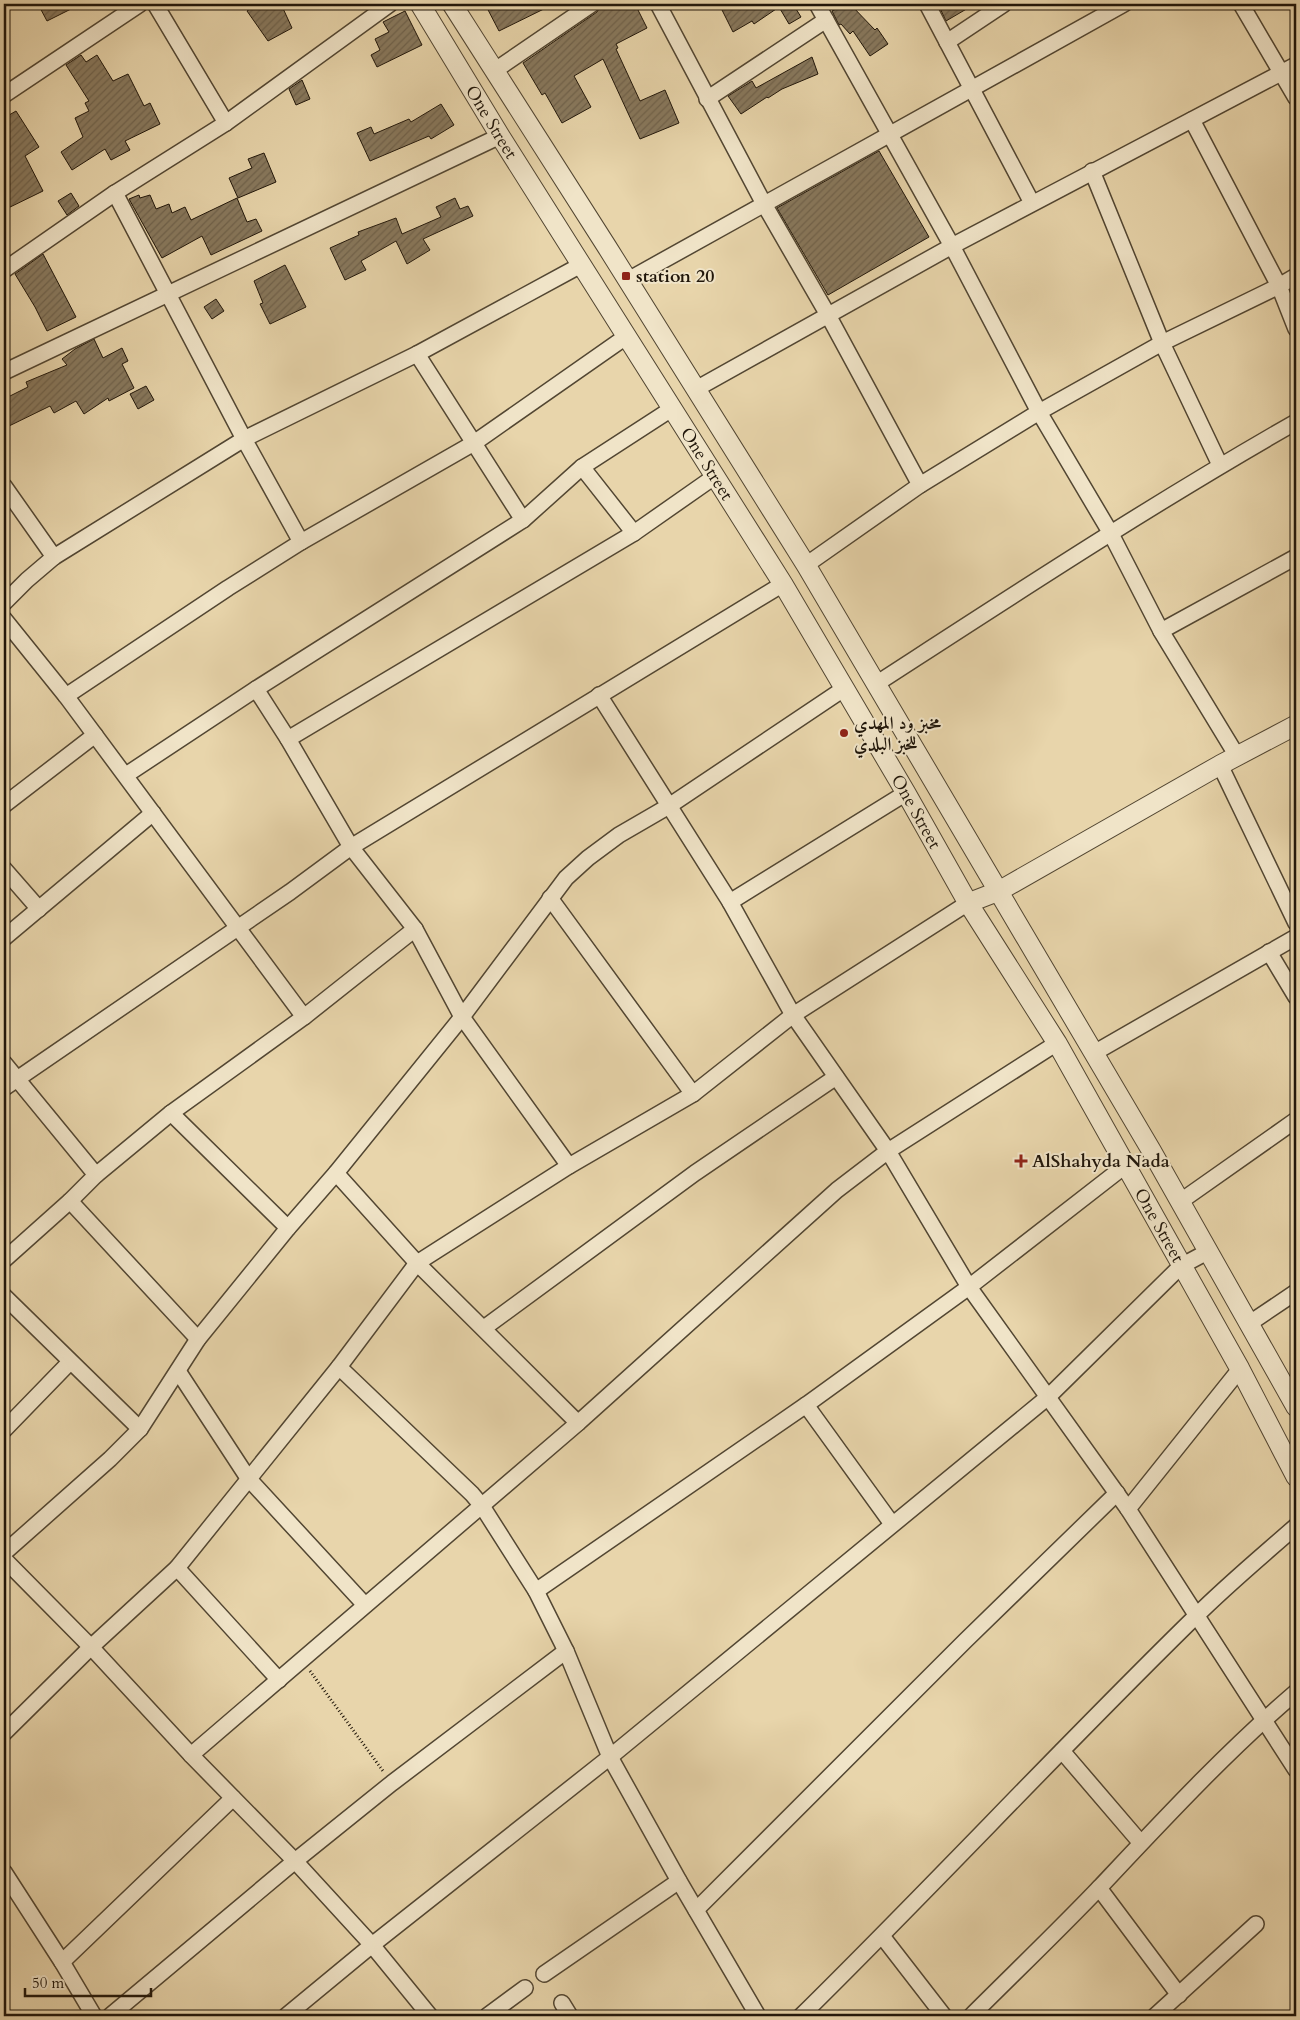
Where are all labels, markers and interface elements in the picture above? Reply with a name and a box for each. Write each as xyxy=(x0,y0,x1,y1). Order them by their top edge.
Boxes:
street label: One Street xyxy=(460,80,524,164)
place label: station 20 xyxy=(636,264,714,289)
marker: station 20 xyxy=(620,270,632,282)
street label: One Street xyxy=(675,422,740,505)
place label: مخبز ود المهدي للخبز البلدي xyxy=(854,711,942,759)
marker: مخبز ود المهدي للخبز البلدي xyxy=(838,727,850,739)
street label: One Street xyxy=(885,770,948,854)
place label: AlShahyda Nada xyxy=(1032,1149,1170,1174)
marker: AlShahyda Nada xyxy=(1014,1154,1028,1168)
street label: One Street xyxy=(1128,1183,1191,1268)
scale bar xyxy=(25,1965,151,1997)
text: 50 m xyxy=(32,1973,64,1993)

